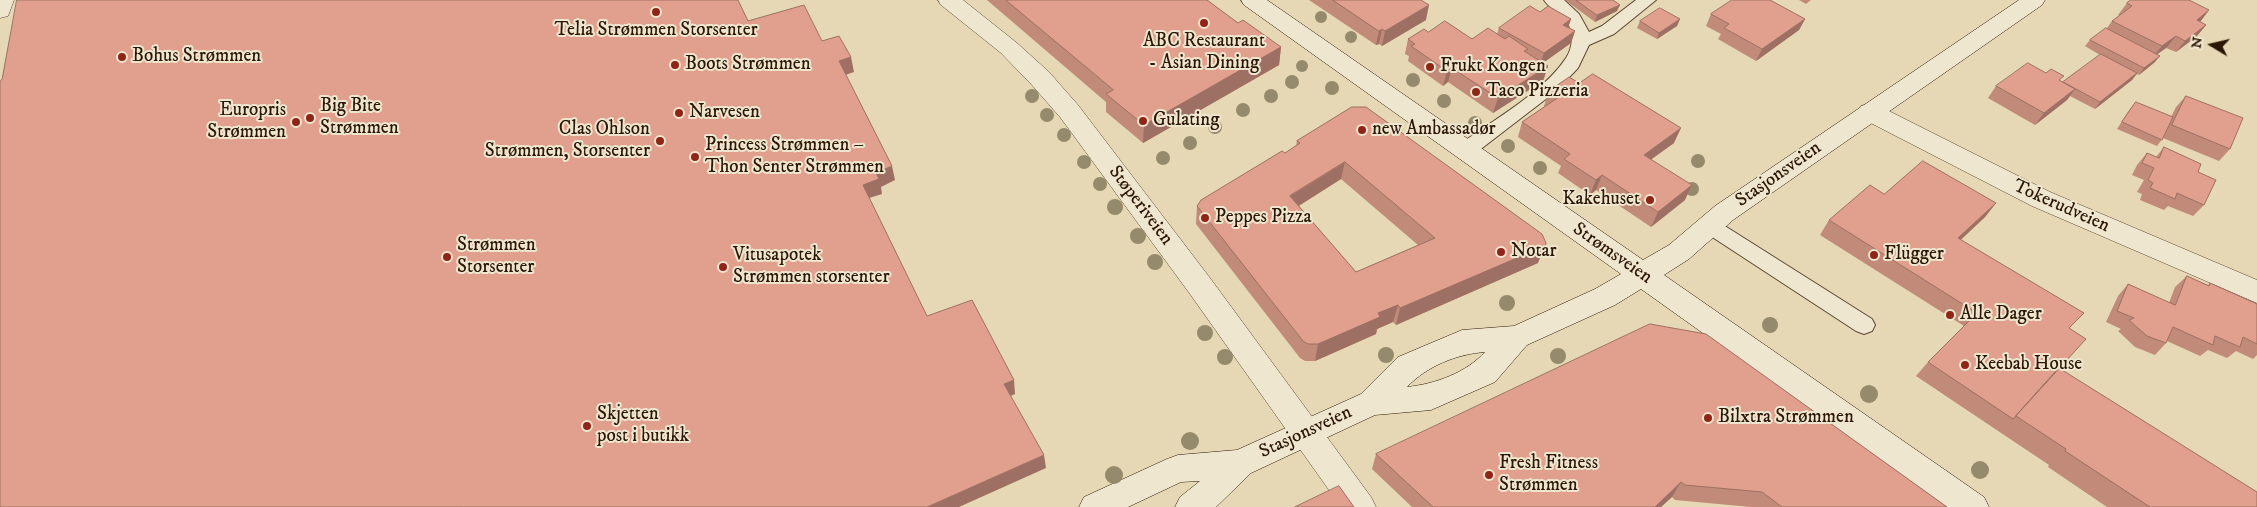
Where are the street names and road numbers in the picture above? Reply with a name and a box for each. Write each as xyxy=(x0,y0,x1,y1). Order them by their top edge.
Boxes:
street label: Stasjonsveien xyxy=(1732,137,1826,213)
street label: Støperiveien xyxy=(1103,162,1177,250)
street label: Tokerudveien xyxy=(2009,176,2113,238)
street label: Strømsveien xyxy=(1568,218,1656,290)
street label: Stasjonsveien xyxy=(1256,402,1356,464)

